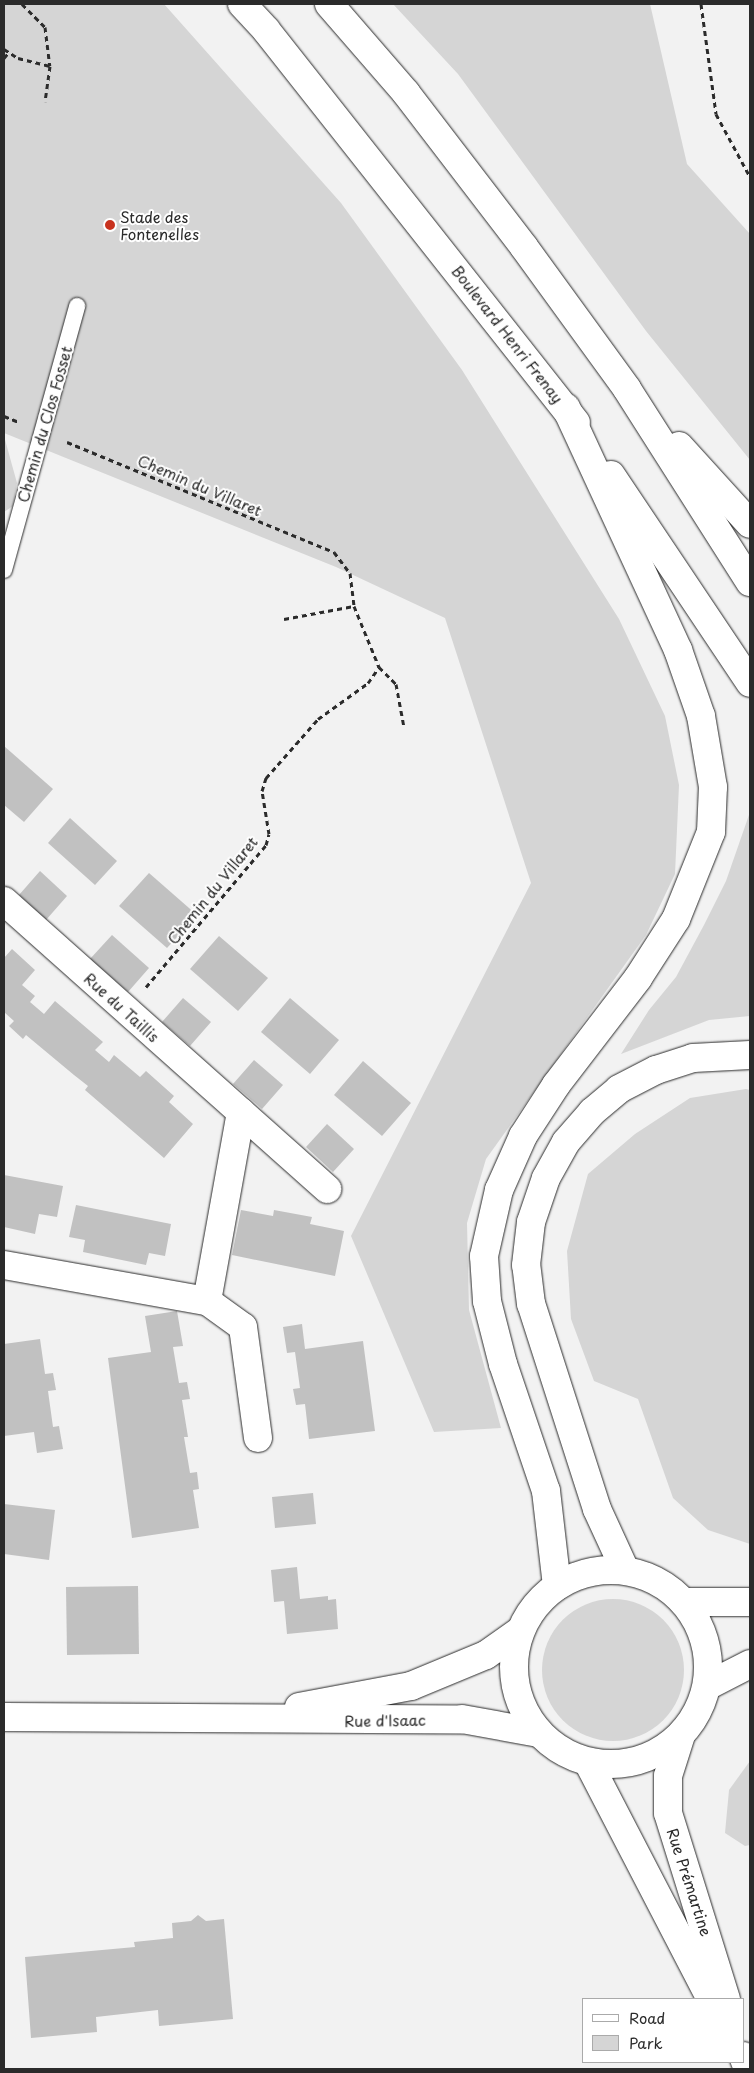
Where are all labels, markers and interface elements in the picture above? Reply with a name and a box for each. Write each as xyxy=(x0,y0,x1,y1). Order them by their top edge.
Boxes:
place label: Stade des Fontenelles xyxy=(120,207,199,242)
marker: Stade des Fontenelles xyxy=(104,219,116,231)
street label: Boulevard Henri Frenay xyxy=(449,261,567,407)
street label: Chemin du Clos Fosset xyxy=(13,344,75,504)
street label: Chemin du Villaret xyxy=(135,451,265,519)
street label: Chemin du Villaret xyxy=(163,832,261,948)
street label: Rue du Taillis xyxy=(80,968,164,1046)
street label: Rue d'Isaac xyxy=(344,1710,426,1730)
street label: Rue Prémartine xyxy=(664,1825,716,1939)
legend xyxy=(582,1998,744,2063)
text: Road xyxy=(629,2006,665,2029)
text: Park xyxy=(629,2031,663,2054)

